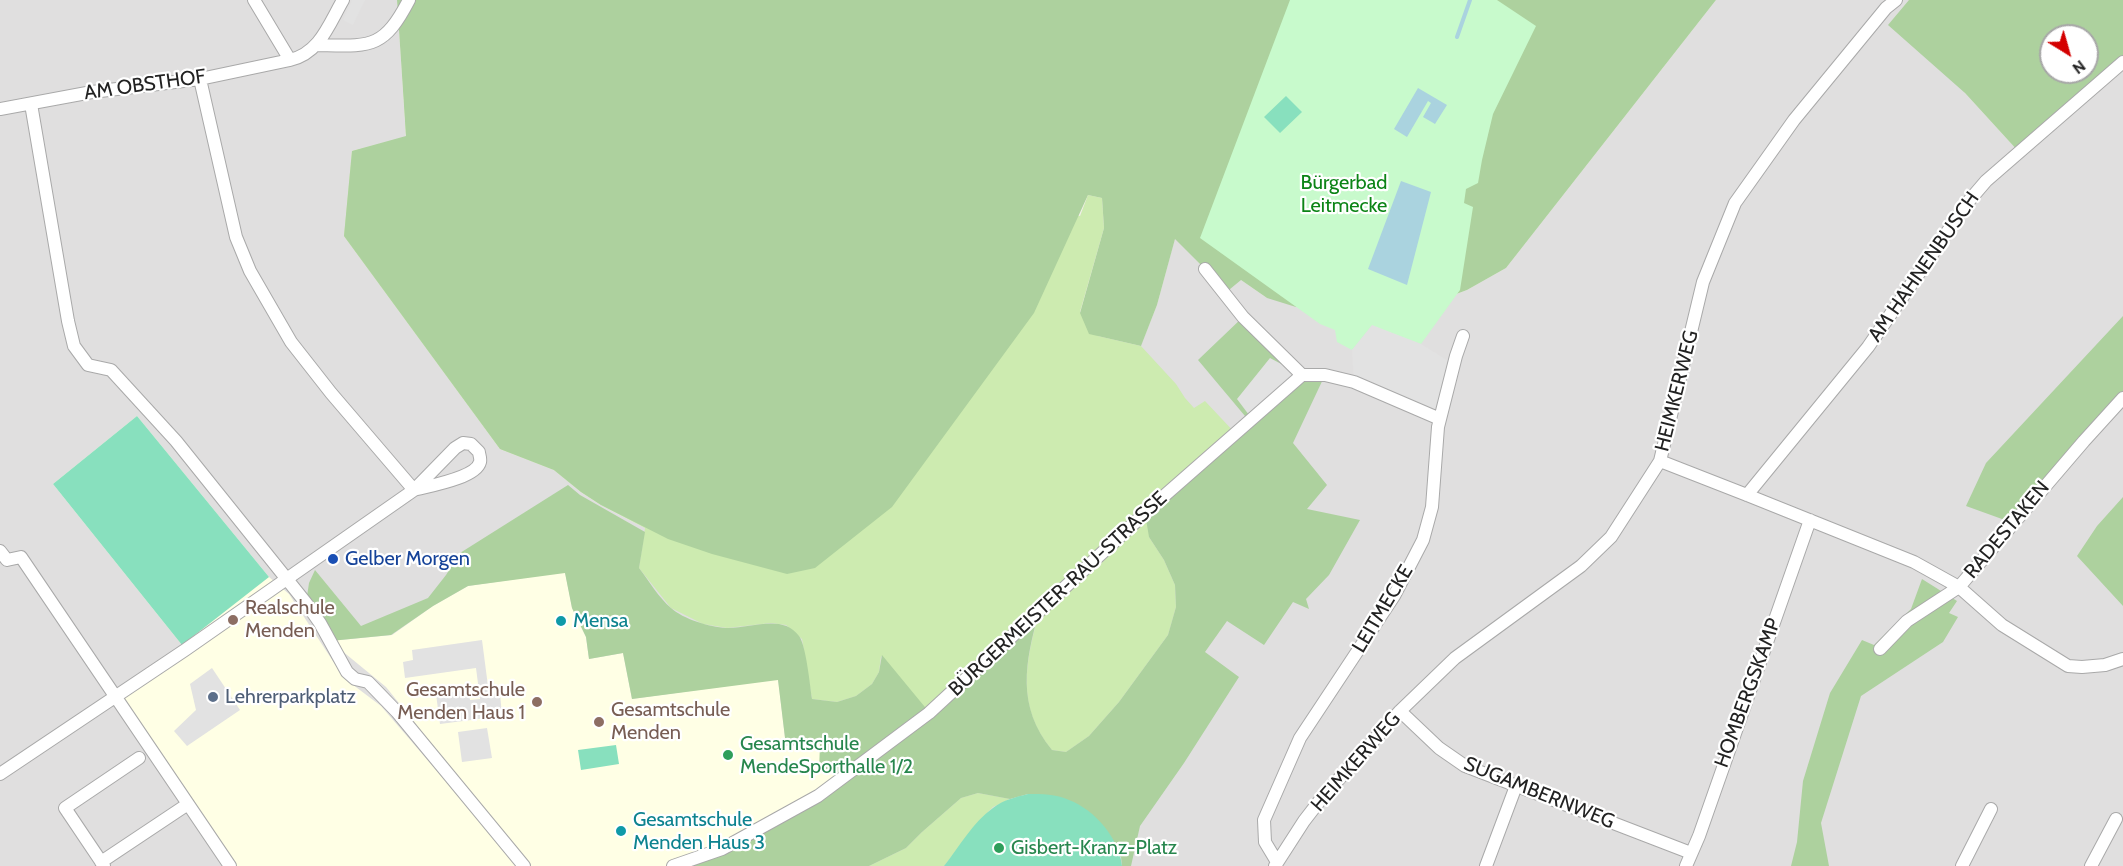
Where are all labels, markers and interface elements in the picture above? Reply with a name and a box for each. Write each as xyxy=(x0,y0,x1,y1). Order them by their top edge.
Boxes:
north arrow xyxy=(2039,24,2099,84)
text: N xyxy=(2069,56,2089,78)
street label: AM OBSTHOF xyxy=(83,65,207,105)
park label: Bürgerbad Leitmecke xyxy=(1301,171,1387,218)
street label: AM HAHNENBUSCH xyxy=(1863,187,1985,347)
street label: HEIMKERWEG xyxy=(1650,328,1704,454)
street label: RADESTAKEN xyxy=(1959,476,2055,584)
street label: BÜRGERMEISTER-RAU-STRASSE xyxy=(944,487,1172,701)
place label: Gelber Morgen xyxy=(345,547,470,571)
marker: Gelber Morgen xyxy=(326,552,340,566)
street label: LEITMECKE xyxy=(1347,561,1419,657)
place label: Realschule Menden xyxy=(245,596,335,643)
place label: Mensa xyxy=(573,609,628,633)
marker: Realschule Menden xyxy=(226,613,240,627)
marker: Mensa xyxy=(554,614,568,628)
street label: HOMBERGSKAMP xyxy=(1710,615,1786,771)
place label: Gesamtschule Menden Haus 1 xyxy=(397,678,525,725)
place label: Lehrerparkplatz xyxy=(225,685,356,709)
marker: Lehrerparkplatz xyxy=(206,690,220,704)
marker: Gesamtschule Menden Haus 1 xyxy=(530,695,544,709)
place label: Gesamtschule Menden xyxy=(611,698,730,745)
street label: HEIMKERWEG xyxy=(1306,707,1406,817)
marker: Gesamtschule Menden xyxy=(592,715,606,729)
place label: Gesamtschule MendeSporthalle 1/2 xyxy=(740,732,913,779)
marker: Gesamtschule MendeSporthalle 1/2 xyxy=(721,748,735,762)
street label: SUGAMBERNWEG xyxy=(1460,752,1618,834)
place label: Gesamtschule Menden Haus 3 xyxy=(633,808,765,855)
marker: Gesamtschule Menden Haus 3 xyxy=(614,824,628,838)
place label: Gisbert-Kranz-Platz xyxy=(1011,836,1177,860)
marker: Gisbert-Kranz-Platz xyxy=(992,841,1006,855)

